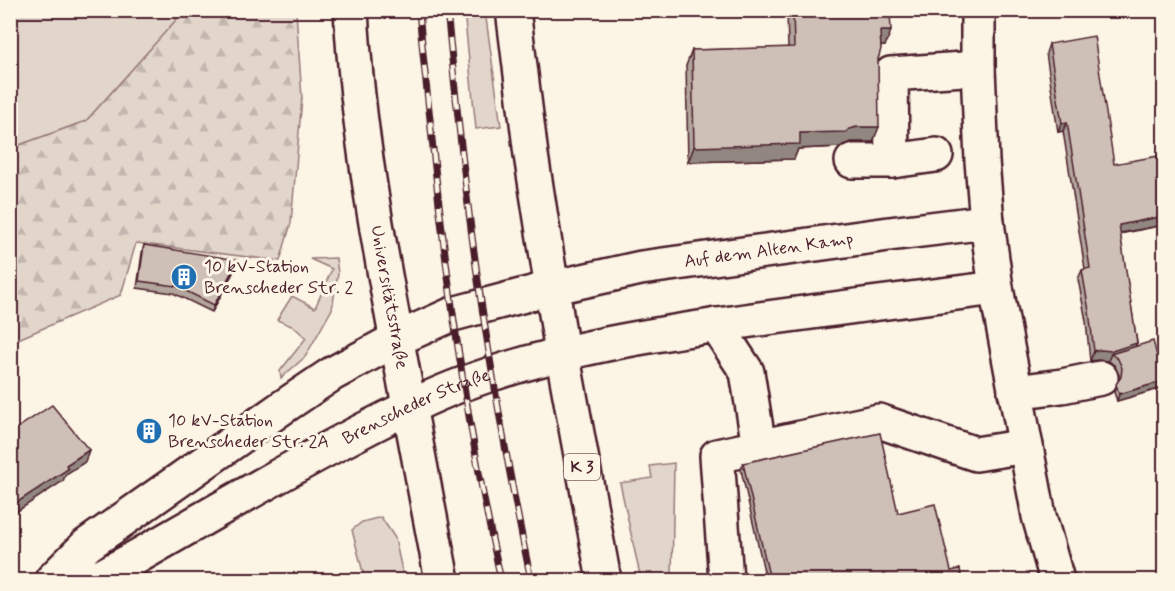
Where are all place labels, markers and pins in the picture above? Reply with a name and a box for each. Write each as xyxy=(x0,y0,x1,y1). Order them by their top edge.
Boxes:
place label: 10 kV-Station Brenscheder Str. 2 xyxy=(204,255,354,300)
building icon: 10 kV-Station Brenscheder Str. 2 xyxy=(169,262,199,292)
place label: 10 kV-Station Brenscheder Str. 2A xyxy=(168,409,329,454)
building icon: 10 kV-Station Brenscheder Str. 2A xyxy=(134,416,164,446)

